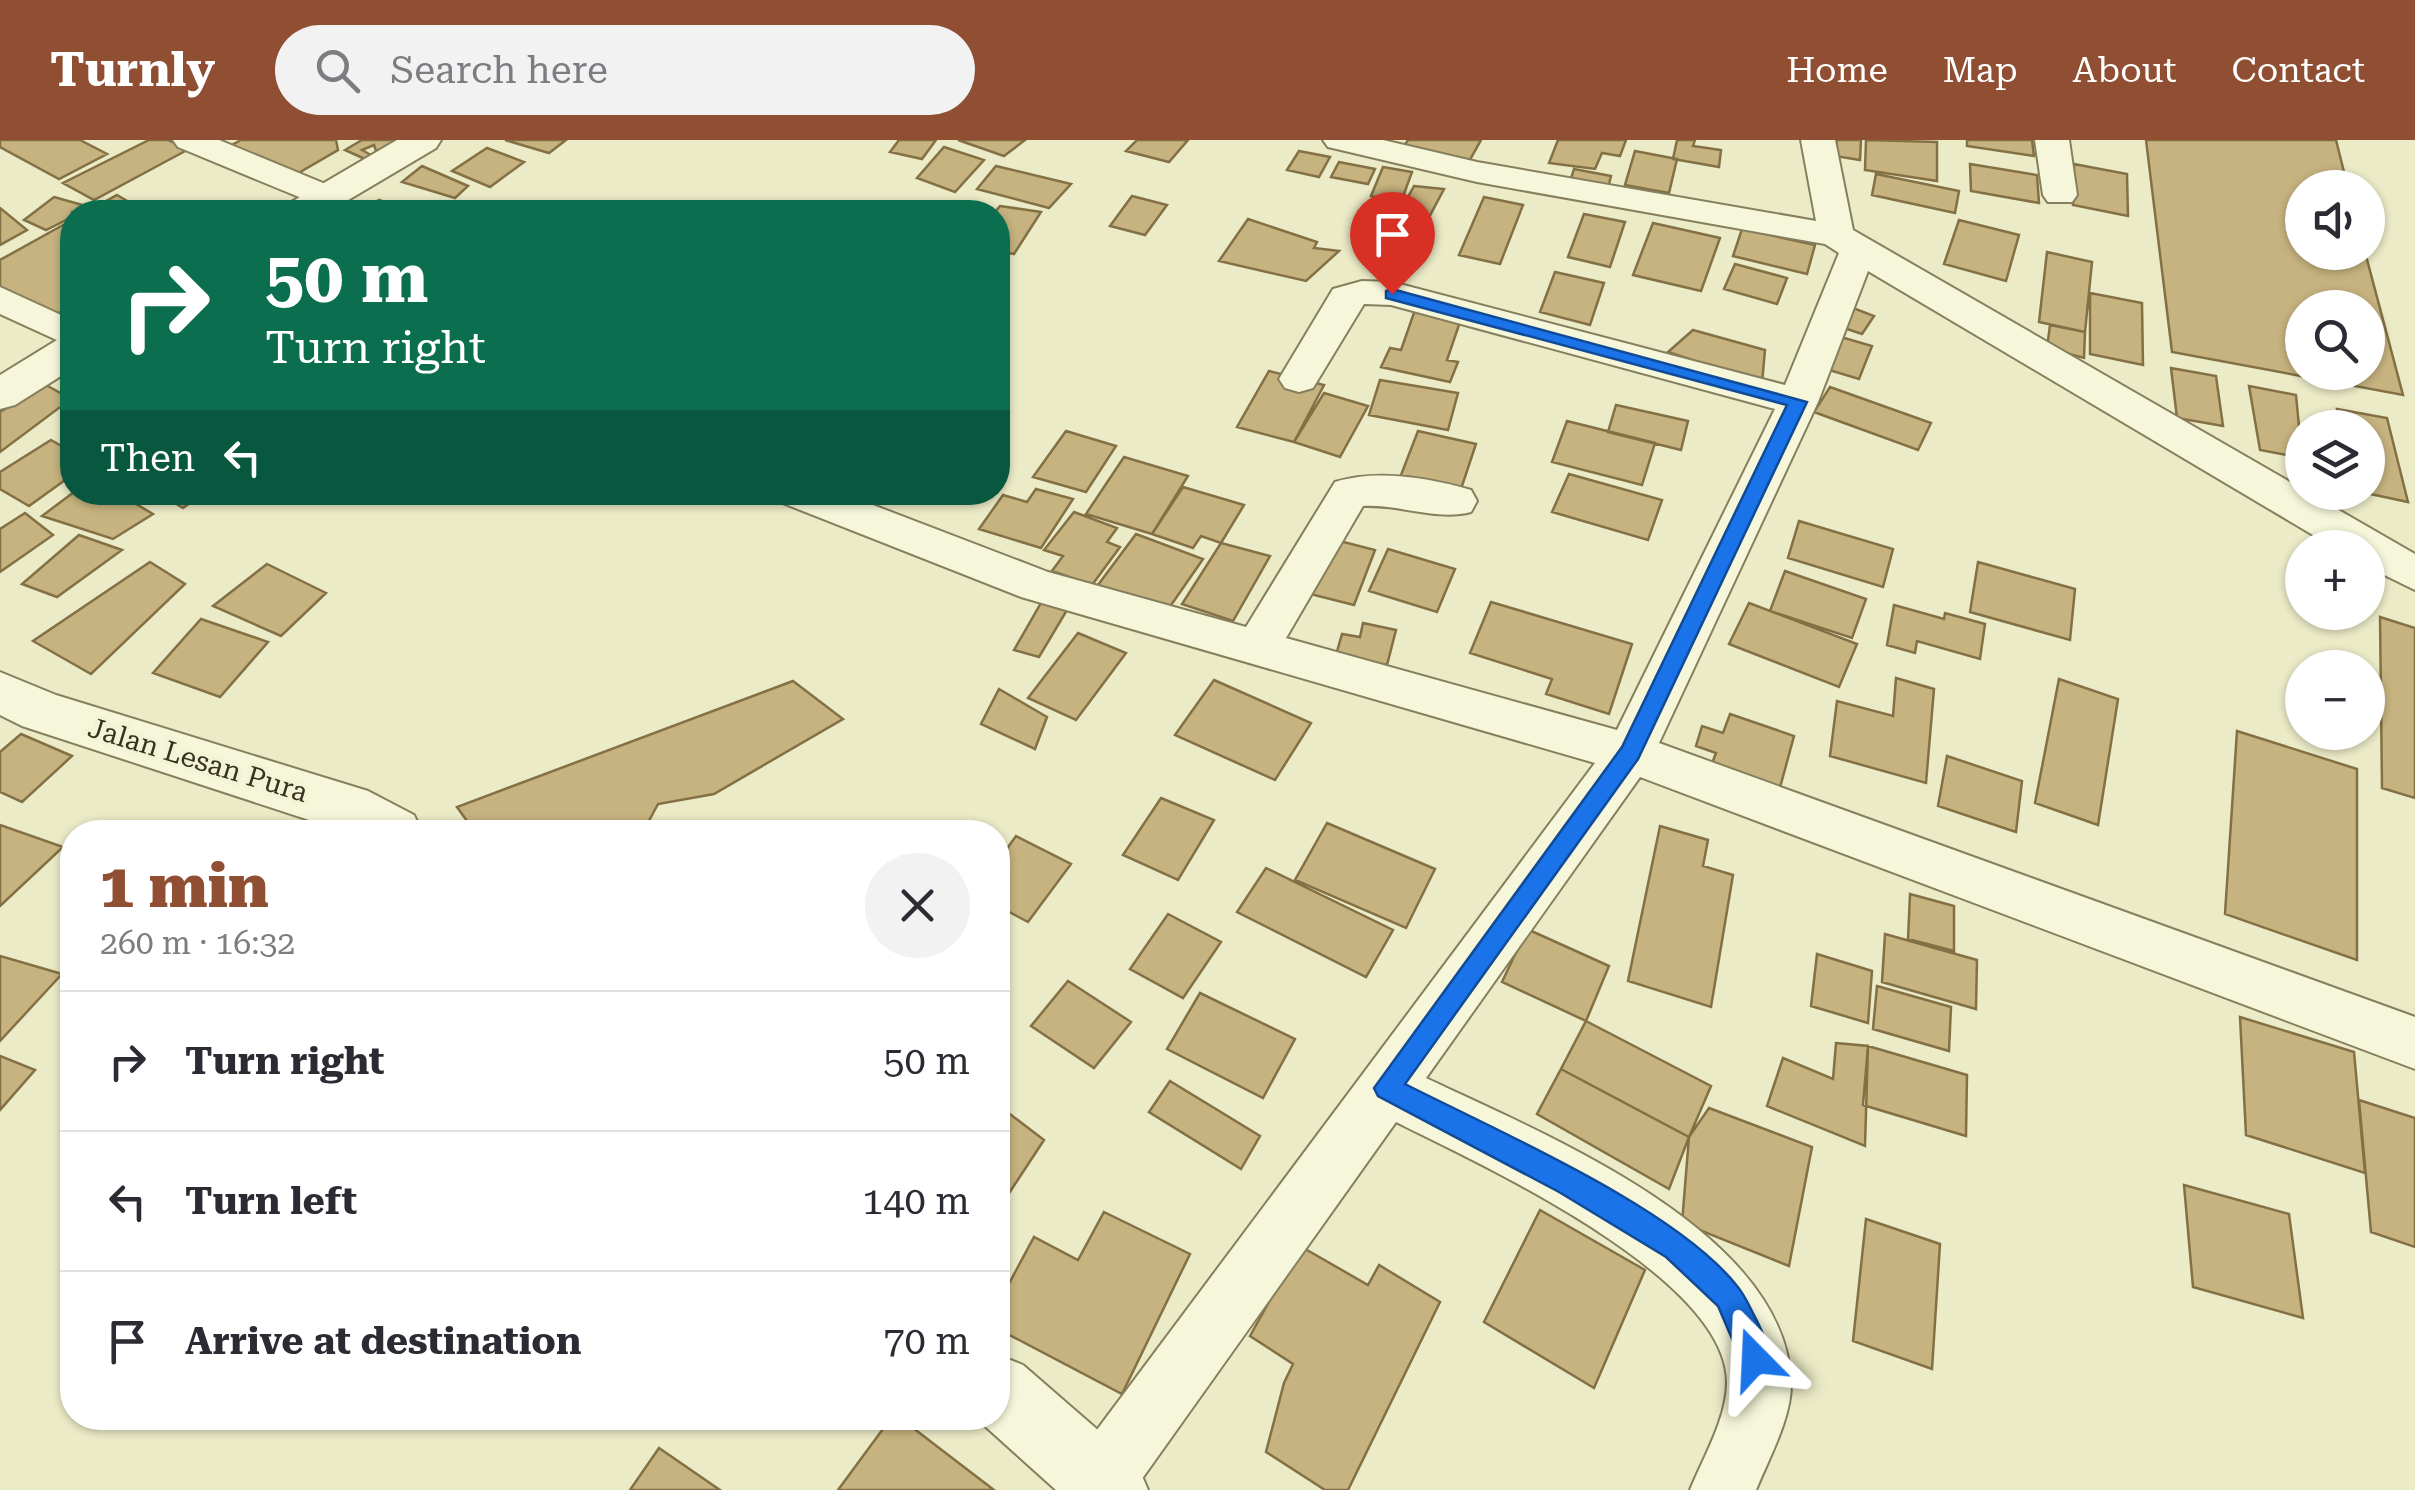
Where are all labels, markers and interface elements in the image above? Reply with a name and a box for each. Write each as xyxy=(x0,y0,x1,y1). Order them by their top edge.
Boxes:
search box xyxy=(275,25,975,115)
text: Turnly xyxy=(50,42,215,98)
icon: search xyxy=(310,43,365,98)
text: Search here xyxy=(390,48,608,92)
text: Home xyxy=(1786,50,1888,91)
text: Map xyxy=(1943,50,2018,91)
text: About xyxy=(2073,50,2177,91)
text: Contact xyxy=(2232,50,2365,91)
map controls xyxy=(2285,170,2385,750)
button: sound xyxy=(2285,170,2385,270)
pin xyxy=(1350,192,1435,295)
icon: arrive xyxy=(1365,207,1420,262)
text: 50 m xyxy=(265,237,429,319)
icon: right xyxy=(100,240,230,370)
button: search xyxy=(2285,290,2385,390)
text: Turn right xyxy=(265,321,486,374)
button: layers xyxy=(2285,410,2385,510)
icon: left xyxy=(215,430,270,485)
text: Then xyxy=(100,436,195,480)
button: + xyxy=(2285,530,2385,630)
button: − xyxy=(2285,650,2385,750)
street label: Jalan Lesan Pura xyxy=(84,711,312,809)
text: 1 min xyxy=(100,851,269,922)
button: close xyxy=(865,853,970,958)
text: 260 m · 16:32 xyxy=(100,924,295,962)
icon: right xyxy=(100,1034,155,1089)
text: Turn right xyxy=(185,1039,384,1083)
text: 50 m xyxy=(883,1039,970,1083)
icon: left xyxy=(100,1174,155,1229)
text: Turn left xyxy=(185,1179,357,1223)
text: 140 m xyxy=(862,1179,970,1223)
position arrow xyxy=(1703,1307,1807,1411)
icon: arrive xyxy=(100,1314,155,1369)
text: Arrive at destination xyxy=(185,1319,581,1363)
text: 70 m xyxy=(883,1319,970,1363)

